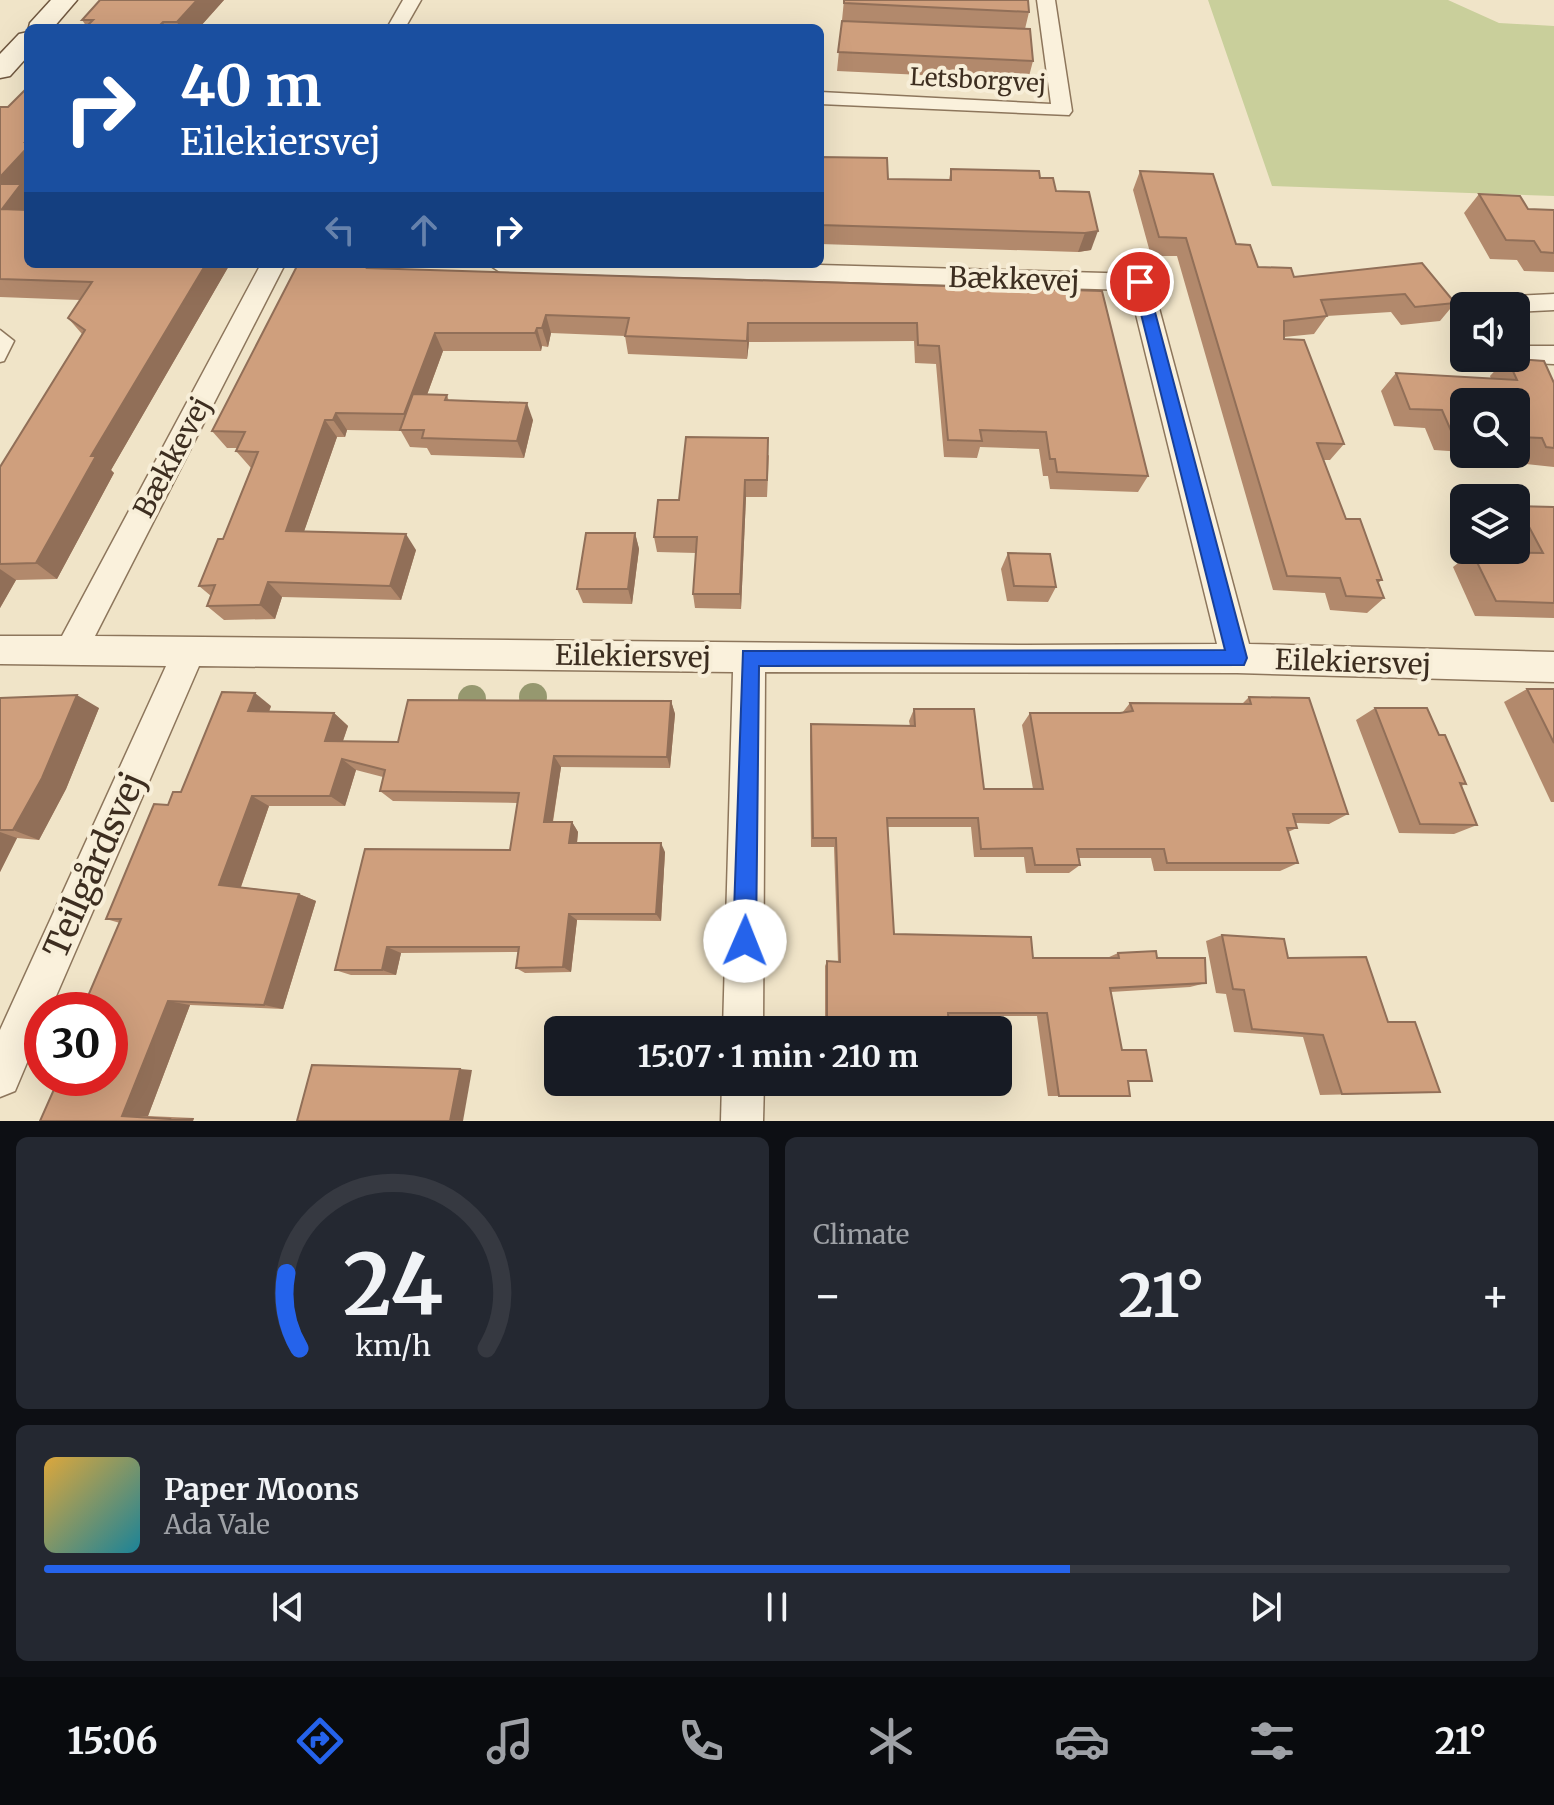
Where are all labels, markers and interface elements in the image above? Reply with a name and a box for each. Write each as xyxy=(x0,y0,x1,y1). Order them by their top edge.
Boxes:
text: 40 m xyxy=(180,51,322,121)
icon: right xyxy=(48,56,152,160)
street label: Letsborgvej xyxy=(909,61,1047,99)
text: Eilekiersvej xyxy=(180,120,381,165)
icon: left xyxy=(318,208,362,252)
icon: ahead xyxy=(402,208,446,252)
icon: right xyxy=(486,208,530,252)
pin xyxy=(1106,248,1174,316)
street label: Bækkevej xyxy=(948,259,1080,299)
icon: arrive xyxy=(1118,260,1162,304)
map controls xyxy=(1450,292,1530,564)
button: sound xyxy=(1450,292,1530,372)
button: search xyxy=(1450,388,1530,468)
street label: Bækkevej xyxy=(125,390,219,524)
button: layers xyxy=(1450,484,1530,564)
street label: Eilekiersvej xyxy=(555,637,711,675)
street label: Eilekiersvej xyxy=(1274,641,1432,683)
street label: Teilgårdsvej xyxy=(34,766,155,965)
position arrow xyxy=(703,899,787,983)
speed limit sign: 30 xyxy=(24,992,128,1096)
text: 15:07 · 1 min · 210 m xyxy=(638,1037,918,1075)
text: Climate xyxy=(813,1218,909,1251)
text: 24 xyxy=(342,1233,443,1338)
text: 21° xyxy=(1118,1258,1205,1333)
text: − xyxy=(813,1268,842,1323)
text: + xyxy=(1481,1268,1510,1323)
text: km/h xyxy=(355,1328,430,1364)
text: Paper Moons xyxy=(164,1470,359,1508)
text: Ada Vale xyxy=(164,1508,270,1541)
icon: previous xyxy=(266,1585,310,1629)
icon: pause xyxy=(755,1585,799,1629)
icon: next xyxy=(1244,1585,1288,1629)
icon: directions xyxy=(292,1713,348,1769)
icon: music xyxy=(482,1713,538,1769)
icon: phone xyxy=(673,1713,729,1769)
icon: climate xyxy=(863,1713,919,1769)
icon: car xyxy=(1054,1713,1110,1769)
icon: filters xyxy=(1244,1713,1300,1769)
text: 15:06 xyxy=(67,1719,158,1764)
text: 21° xyxy=(1435,1719,1487,1764)

